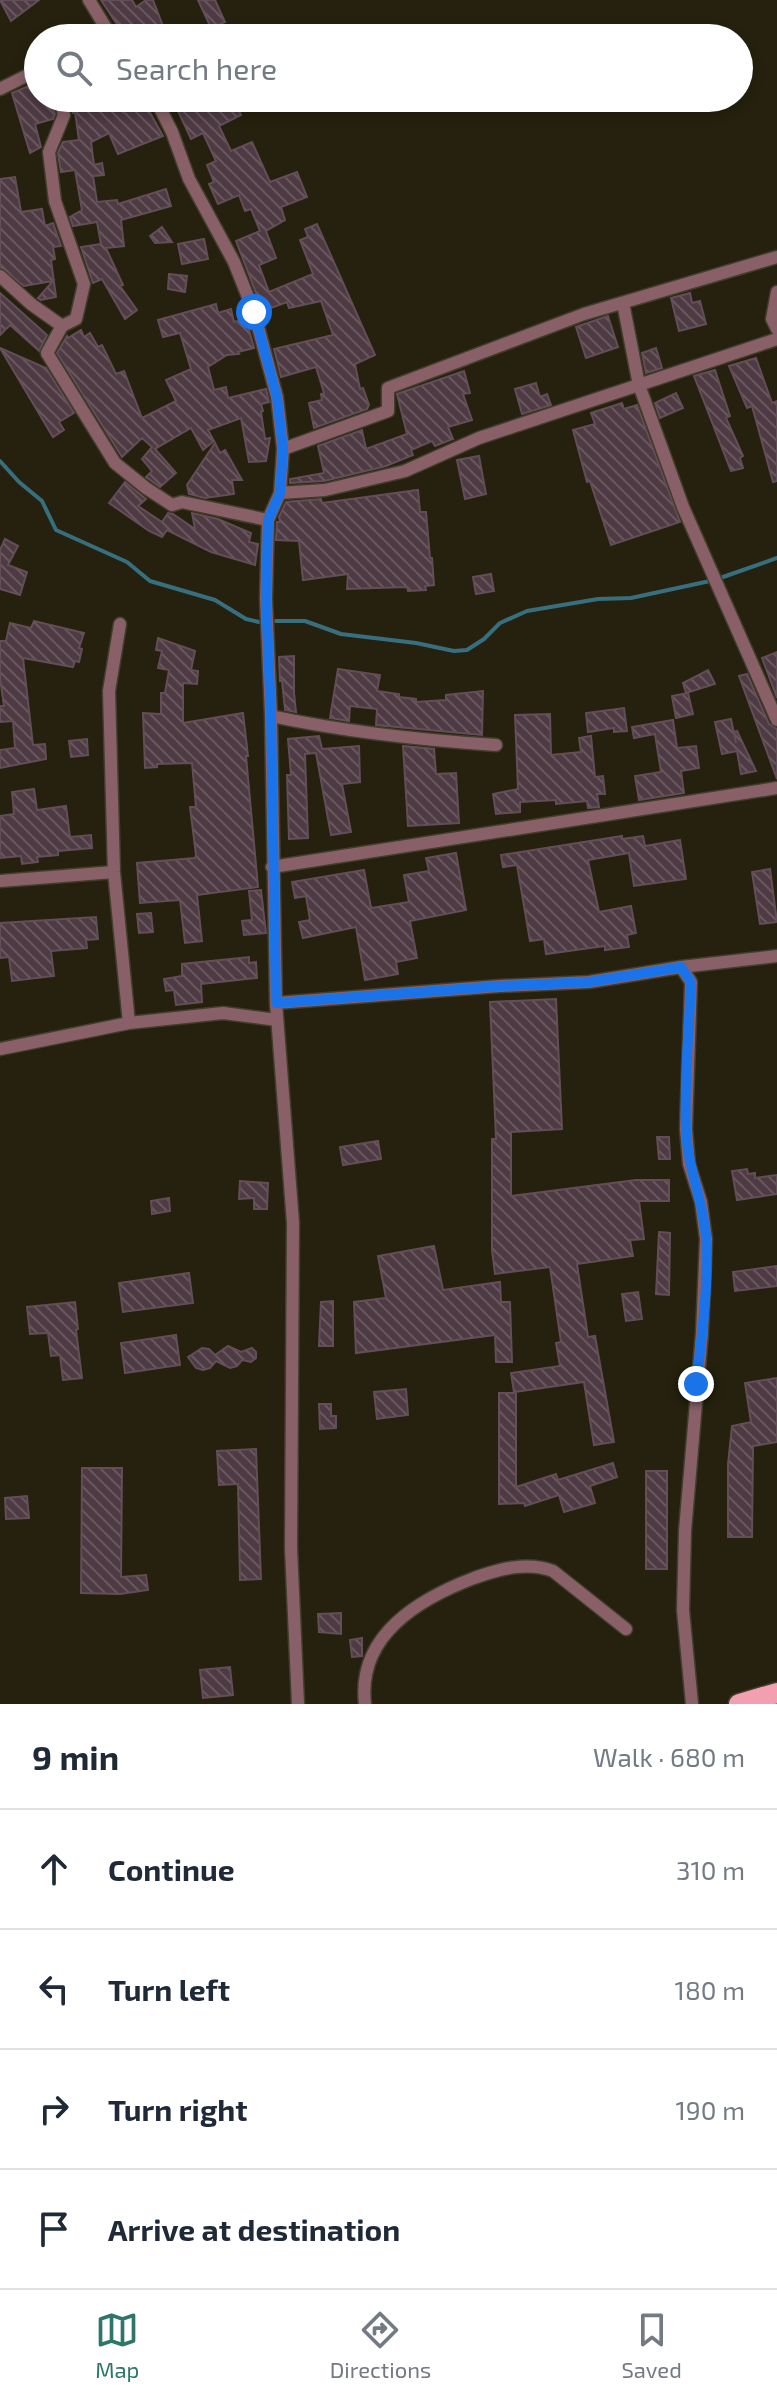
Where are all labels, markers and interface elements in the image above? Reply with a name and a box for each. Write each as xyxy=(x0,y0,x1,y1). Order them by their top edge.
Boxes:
search box xyxy=(24,24,753,112)
icon: search xyxy=(52,46,96,90)
text: Search here xyxy=(116,50,277,86)
route start xyxy=(236,294,272,330)
route end xyxy=(678,1366,714,1402)
text: 9 min xyxy=(32,1736,119,1777)
text: Walk · 680 m xyxy=(593,1741,745,1772)
icon: ahead xyxy=(32,1847,76,1891)
text: Continue xyxy=(108,1851,235,1887)
text: 310 m xyxy=(676,1854,745,1885)
icon: left xyxy=(32,1967,76,2011)
text: Turn left xyxy=(108,1971,230,2007)
text: 180 m xyxy=(675,1974,745,2005)
icon: right xyxy=(32,2087,76,2131)
text: Turn right xyxy=(108,2091,248,2127)
text: 190 m xyxy=(676,2094,745,2125)
icon: arrive xyxy=(32,2207,76,2251)
text: Arrive at destination xyxy=(108,2211,400,2247)
tab: Map xyxy=(95,2308,139,2382)
tab: Directions xyxy=(330,2308,431,2382)
tab: Saved xyxy=(621,2308,682,2382)

